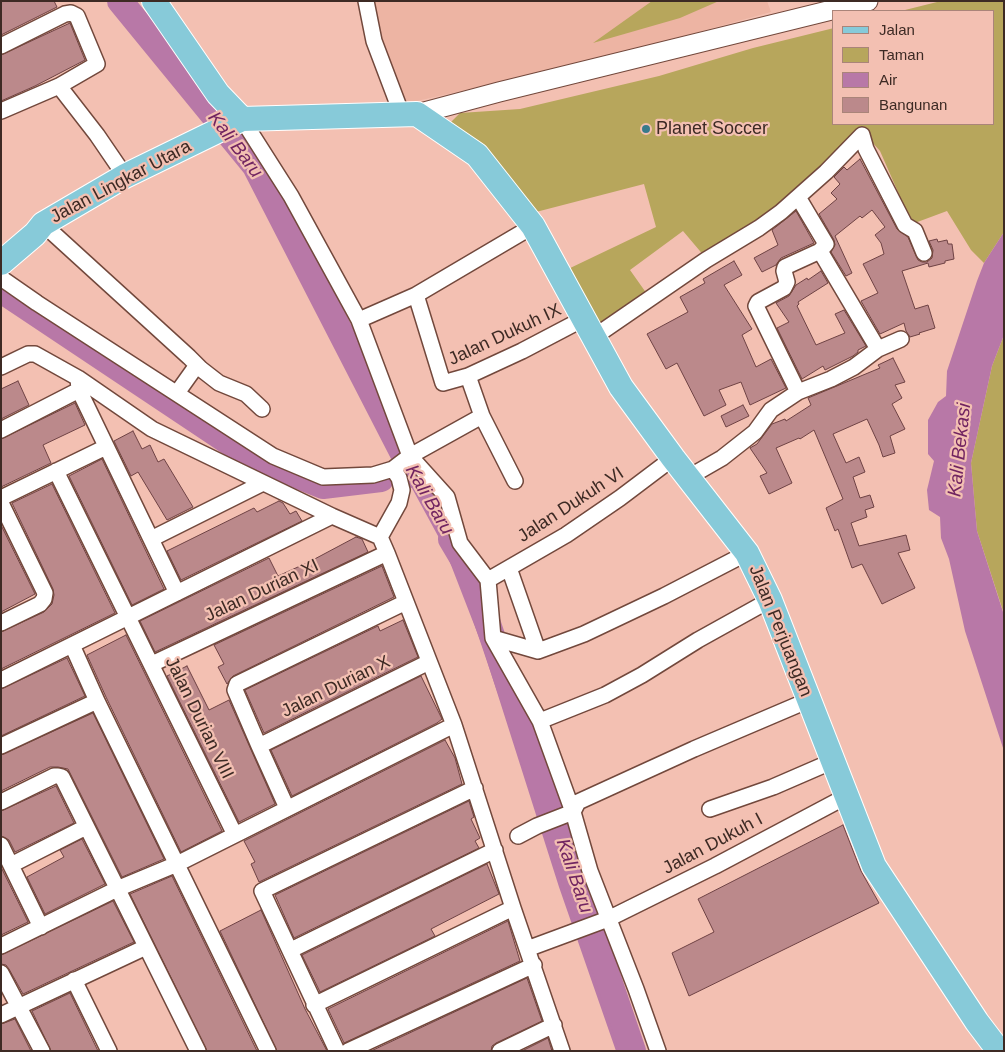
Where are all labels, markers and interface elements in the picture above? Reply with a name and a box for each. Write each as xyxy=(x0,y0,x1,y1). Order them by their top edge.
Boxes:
legend xyxy=(832,10,995,125)
text: Jalan xyxy=(879,21,915,38)
text: Taman xyxy=(879,46,924,63)
text: Air xyxy=(879,71,897,88)
text: Bangunan xyxy=(879,96,947,113)
water label: Kali Baru xyxy=(203,107,267,183)
place label: Planet Soccer xyxy=(656,118,768,140)
marker: Planet Soccer xyxy=(640,123,652,135)
street label: Jalan Lingkar Utara xyxy=(47,136,195,228)
street label: Jalan Dukuh IX xyxy=(445,299,565,371)
water label: Kali Bekasi xyxy=(944,402,976,498)
water label: Kali Baru xyxy=(400,461,458,539)
street label: Jalan Dukuh VI xyxy=(514,463,628,547)
street label: Jalan Durian XI xyxy=(202,555,322,627)
street label: Jalan Perjuangan xyxy=(744,562,816,700)
street label: Jalan Durian X xyxy=(278,651,394,723)
street label: Jalan Durian VIII xyxy=(160,653,238,783)
street label: Jalan Dukuh I xyxy=(659,809,767,879)
water label: Kali Baru xyxy=(551,836,597,916)

